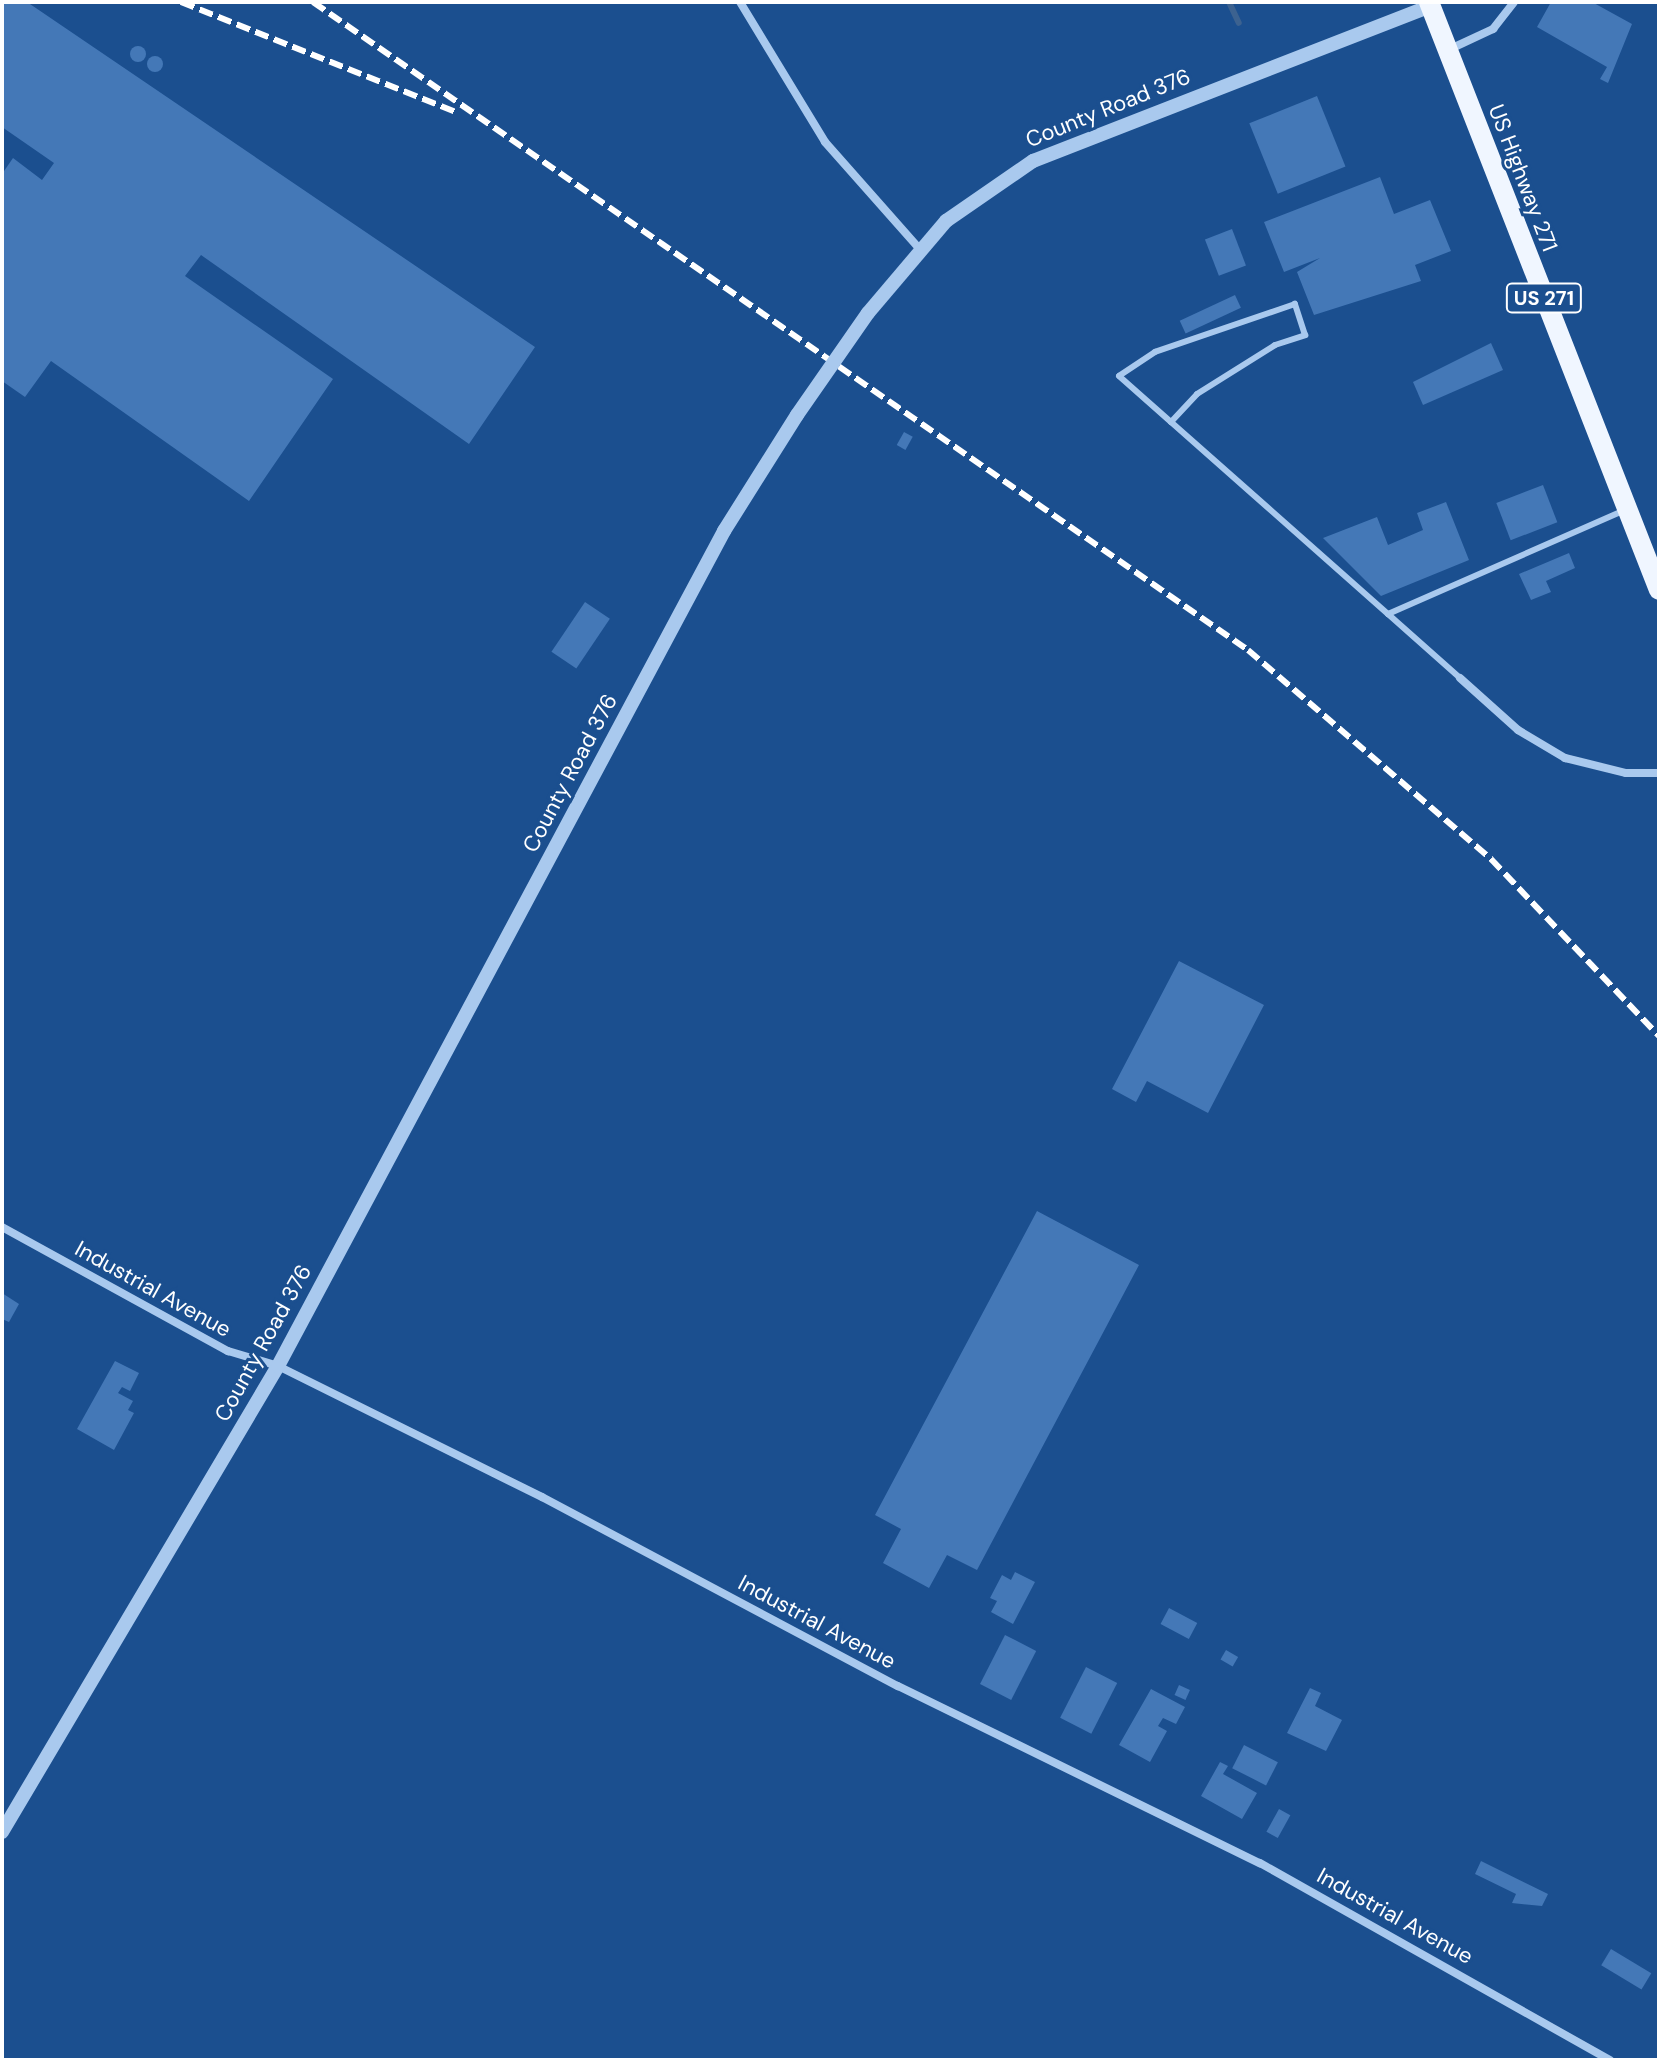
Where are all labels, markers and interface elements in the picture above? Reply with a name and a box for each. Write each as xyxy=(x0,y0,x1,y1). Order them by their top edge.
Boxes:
street label: County Road 376 xyxy=(1022,63,1194,153)
street label: US Highway 271 xyxy=(1483,101,1563,255)
road number: US 271 xyxy=(1504,282,1584,314)
street label: County Road 376 xyxy=(517,689,623,857)
street label: Industrial Avenue xyxy=(70,1235,236,1343)
street label: County Road 376 xyxy=(209,1260,317,1426)
street label: Industrial Avenue xyxy=(734,1569,900,1675)
street label: Industrial Avenue xyxy=(1312,1862,1478,1970)

